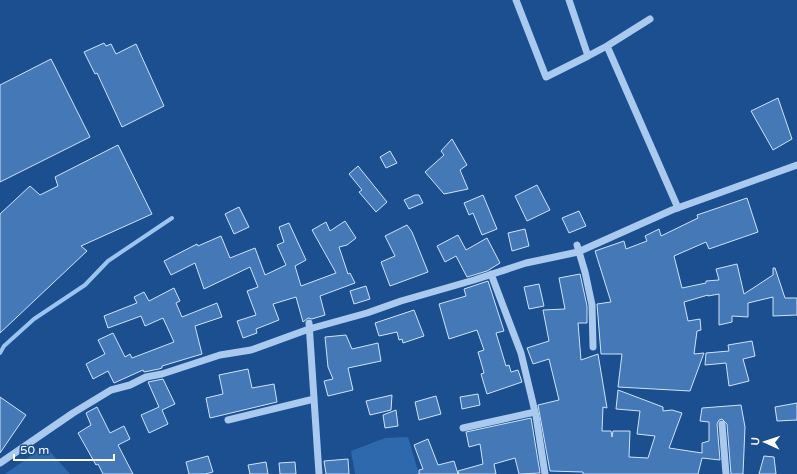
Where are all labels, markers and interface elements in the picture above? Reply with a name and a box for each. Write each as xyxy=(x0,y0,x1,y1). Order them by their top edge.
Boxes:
north arrow xyxy=(745,422,785,462)
scale bar xyxy=(14,436,114,462)
text: U xyxy=(749,437,762,446)
text: 50 m xyxy=(20,443,49,457)

